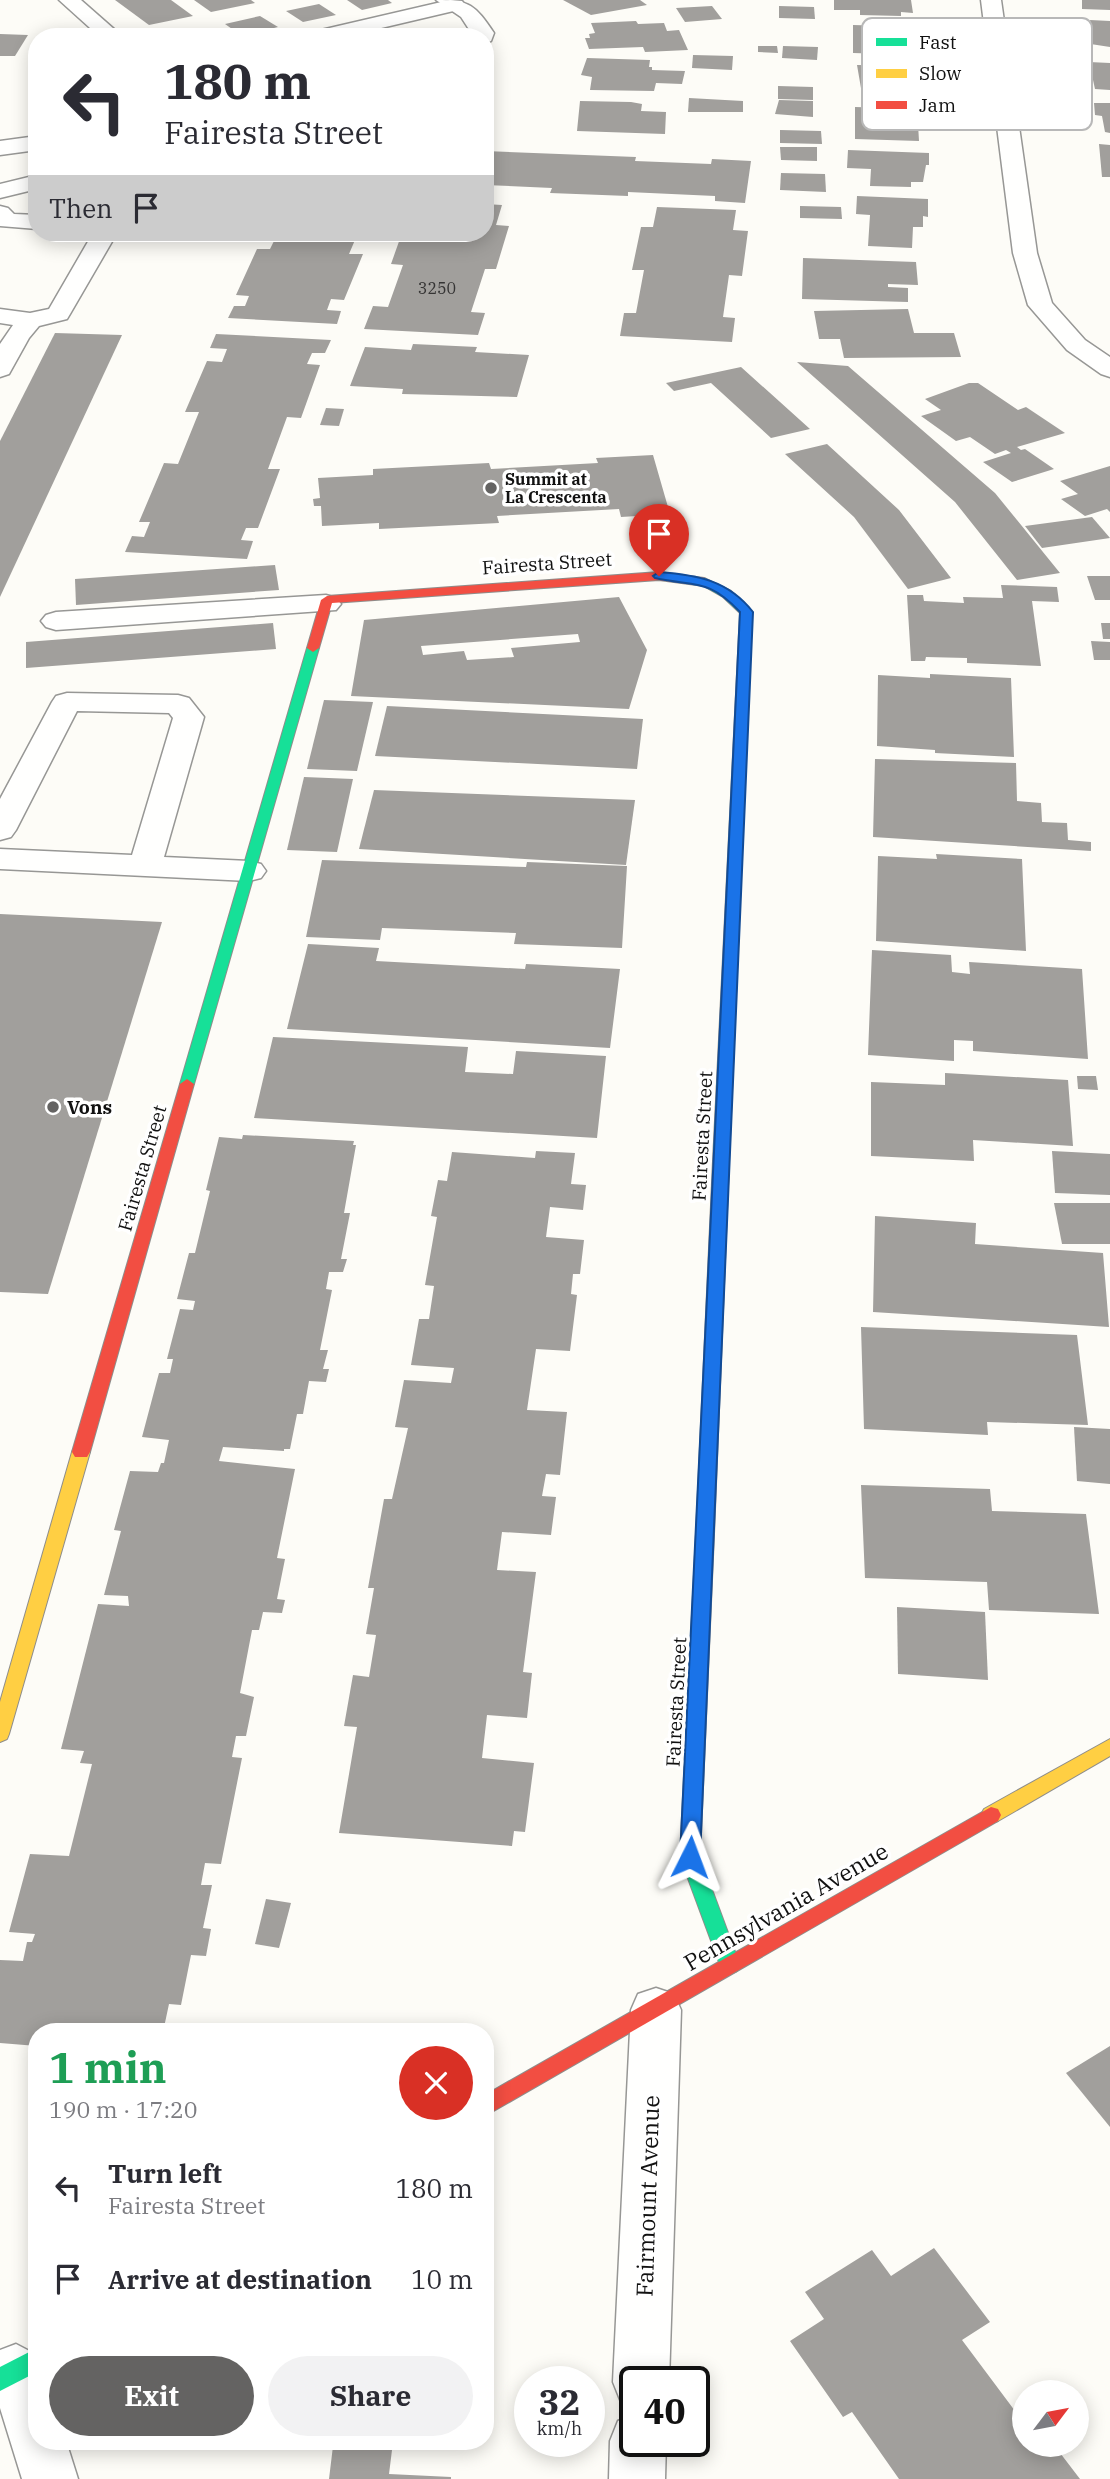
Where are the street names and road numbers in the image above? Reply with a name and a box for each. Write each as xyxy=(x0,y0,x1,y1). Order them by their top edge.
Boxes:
street label: Fairesta Street xyxy=(481,546,613,580)
street label: Fairesta Street xyxy=(687,1070,717,1202)
street label: Fairesta Street xyxy=(113,1102,172,1234)
street label: Fairesta Street xyxy=(661,1636,691,1768)
street label: Pennsylvania Avenue xyxy=(678,1835,893,1977)
street label: Fairmount Avenue xyxy=(628,2095,666,2297)

